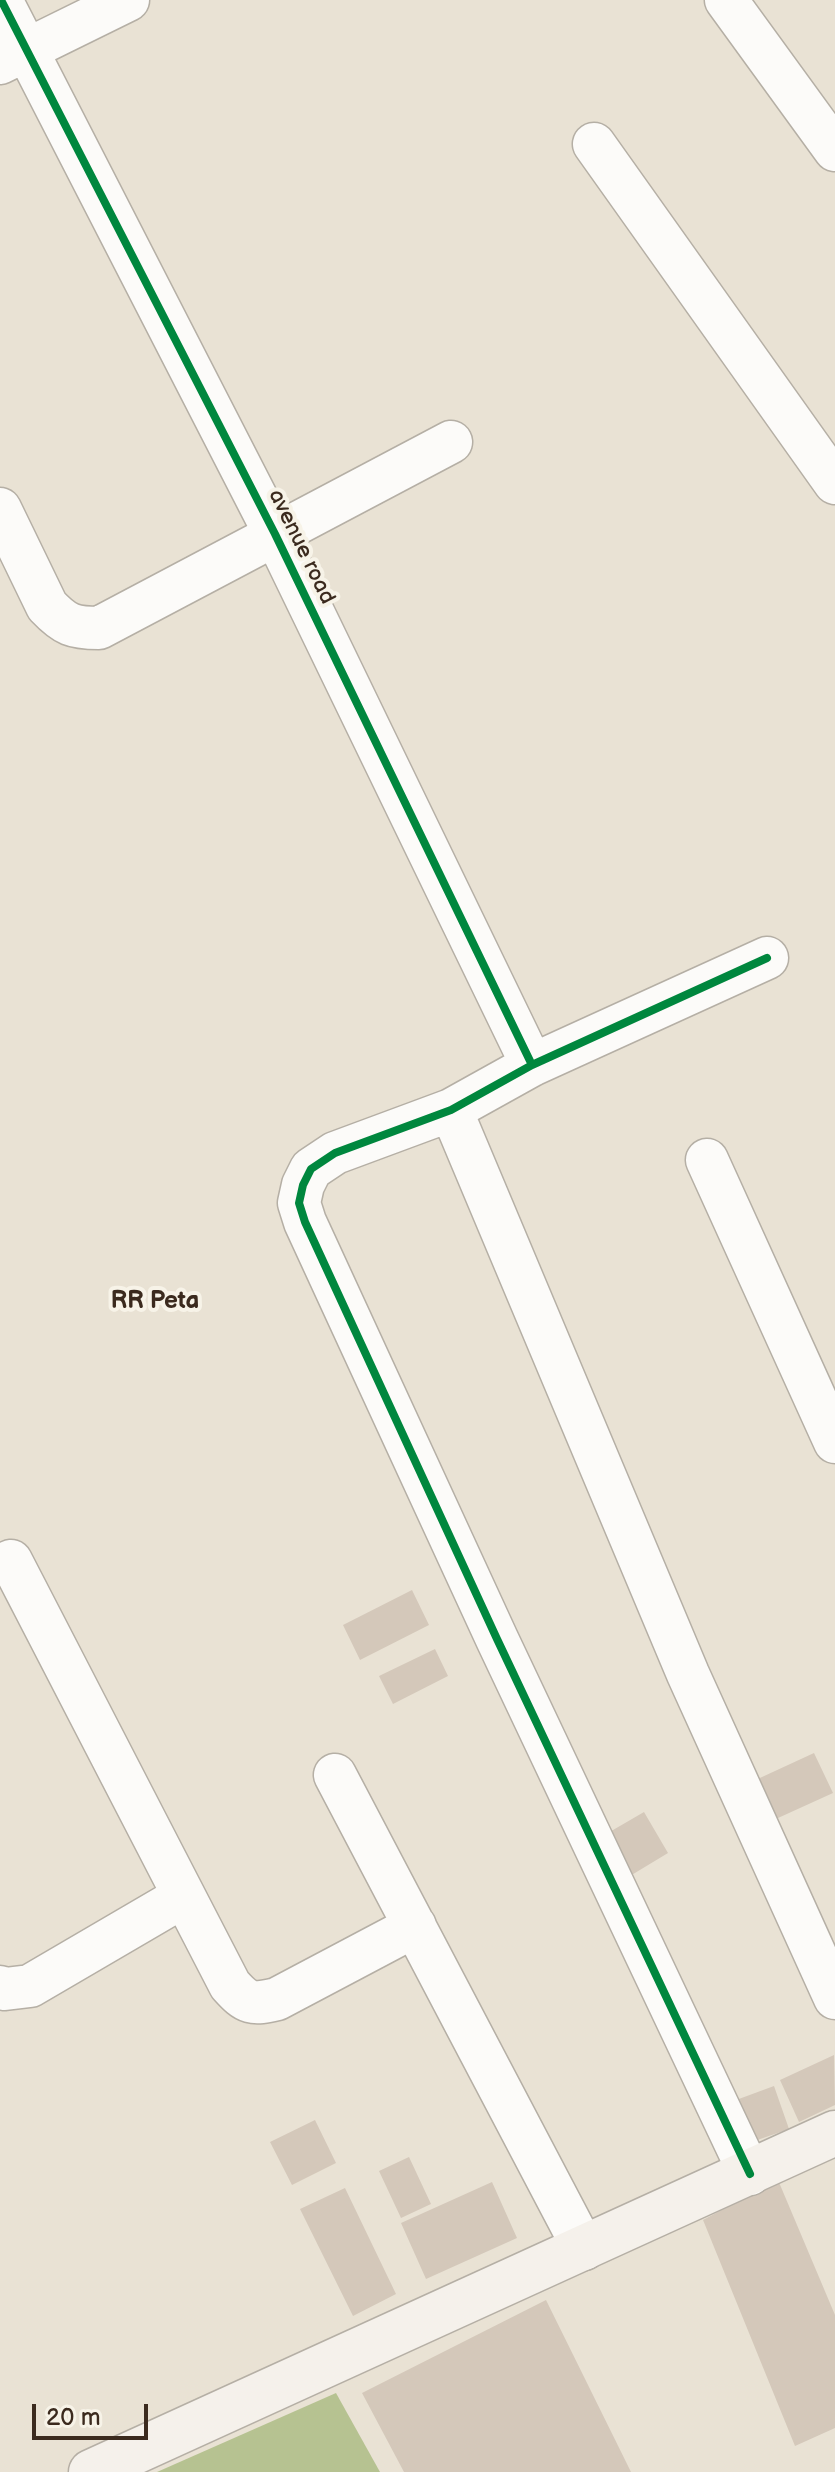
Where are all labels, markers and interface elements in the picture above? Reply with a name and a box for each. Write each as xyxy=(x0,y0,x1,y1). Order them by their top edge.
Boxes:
street label: avenue road xyxy=(262,485,340,609)
district label: RR Peta xyxy=(111,1288,199,1316)
scale bar xyxy=(36,2388,152,2438)
text: 20 m xyxy=(46,2403,101,2432)

